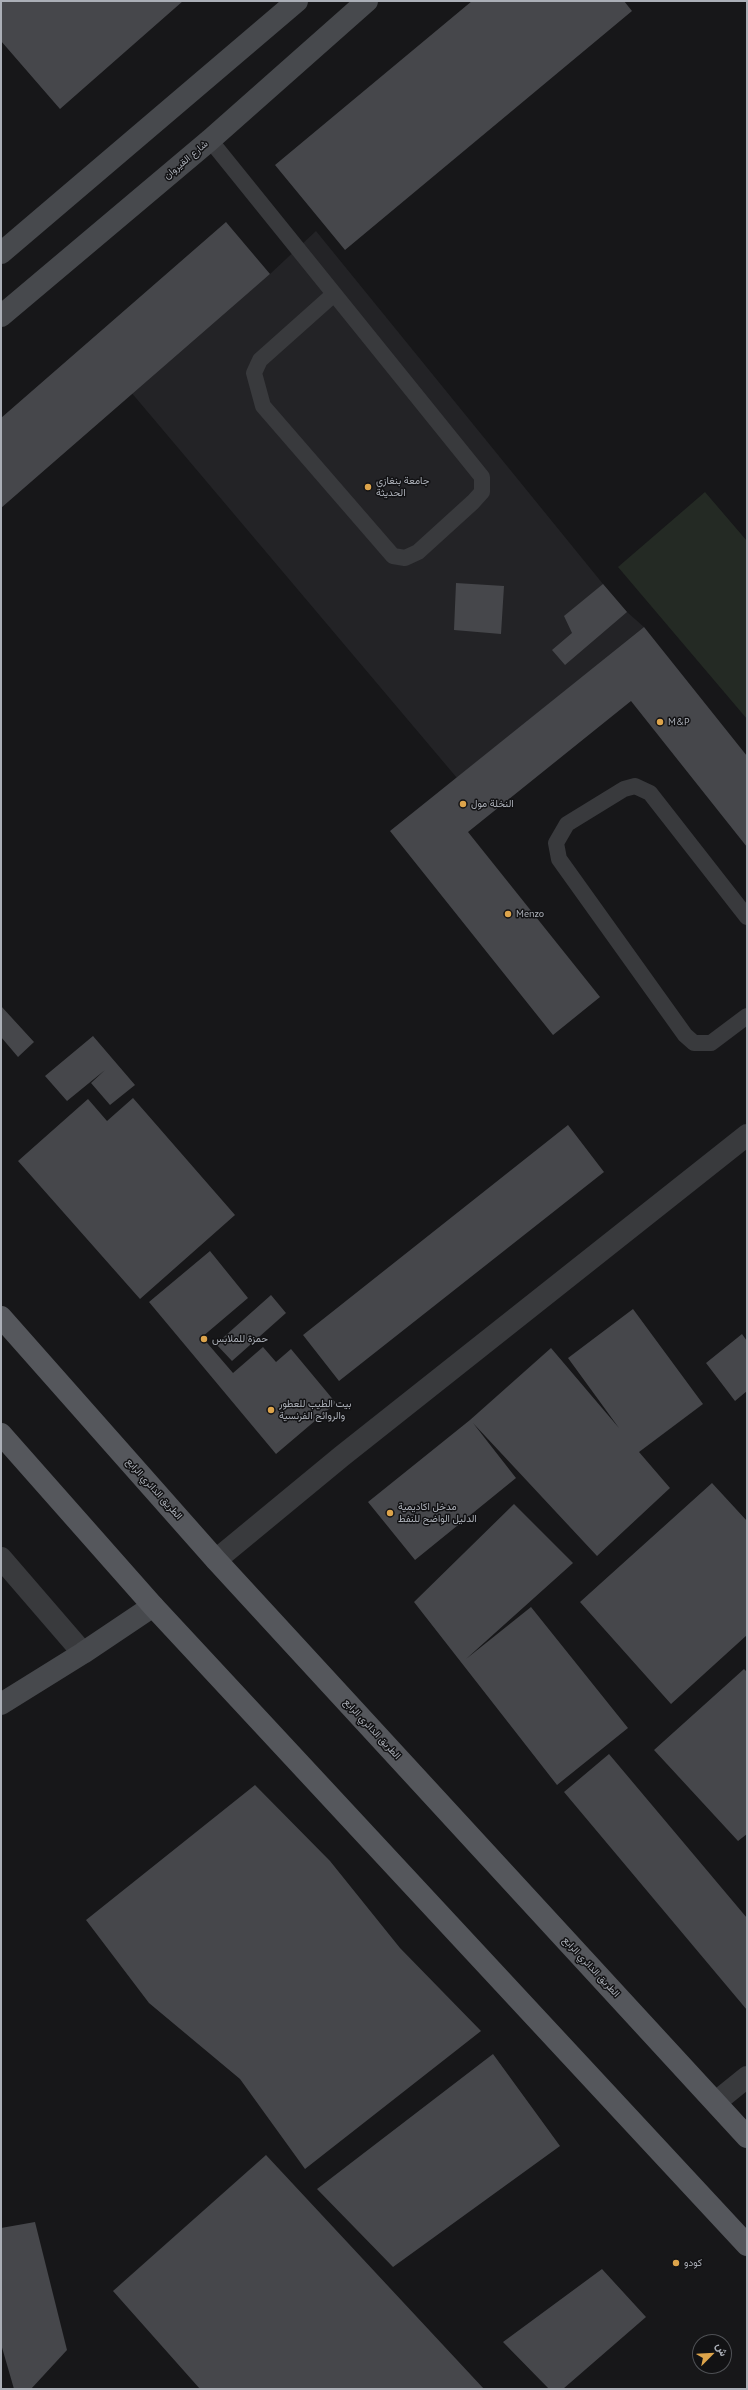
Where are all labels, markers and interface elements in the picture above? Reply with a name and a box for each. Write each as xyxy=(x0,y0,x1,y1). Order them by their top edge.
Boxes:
street label: شارع القيروان xyxy=(161,138,211,182)
place label: جامعة بنغازي الحديثة xyxy=(376,475,429,498)
marker: جامعة بنغازي الحديثة xyxy=(363,482,373,492)
place label: M&P xyxy=(668,716,690,728)
marker: M&P xyxy=(655,717,665,727)
place label: النخلة مول xyxy=(471,798,514,810)
marker: النخلة مول xyxy=(458,799,468,809)
place label: Menzo xyxy=(516,908,544,920)
marker: Menzo xyxy=(503,909,513,919)
place label: حمزة للملابس xyxy=(212,1333,268,1345)
marker: حمزة للملابس xyxy=(199,1334,209,1344)
place label: بيت الطيب للعطور والروائح الفرنسية xyxy=(279,1398,351,1422)
marker: بيت الطيب للعطور والروائح الفرنسية xyxy=(266,1405,276,1415)
street label: الطريق الدائري الرابع xyxy=(123,1456,185,1522)
place label: مدخل اكاديمية الدليل الواضح للنفط xyxy=(398,1501,477,1524)
marker: مدخل اكاديمية الدليل الواضح للنفط xyxy=(385,1508,395,1518)
street label: الطريق الدائري الرابع xyxy=(341,1696,403,1762)
street label: الطريق الدائري الرابع xyxy=(560,1934,622,2000)
place label: كودو xyxy=(684,2257,702,2269)
marker: كودو xyxy=(671,2258,681,2268)
north arrow xyxy=(692,2334,732,2374)
text: ش xyxy=(713,2341,731,2358)

